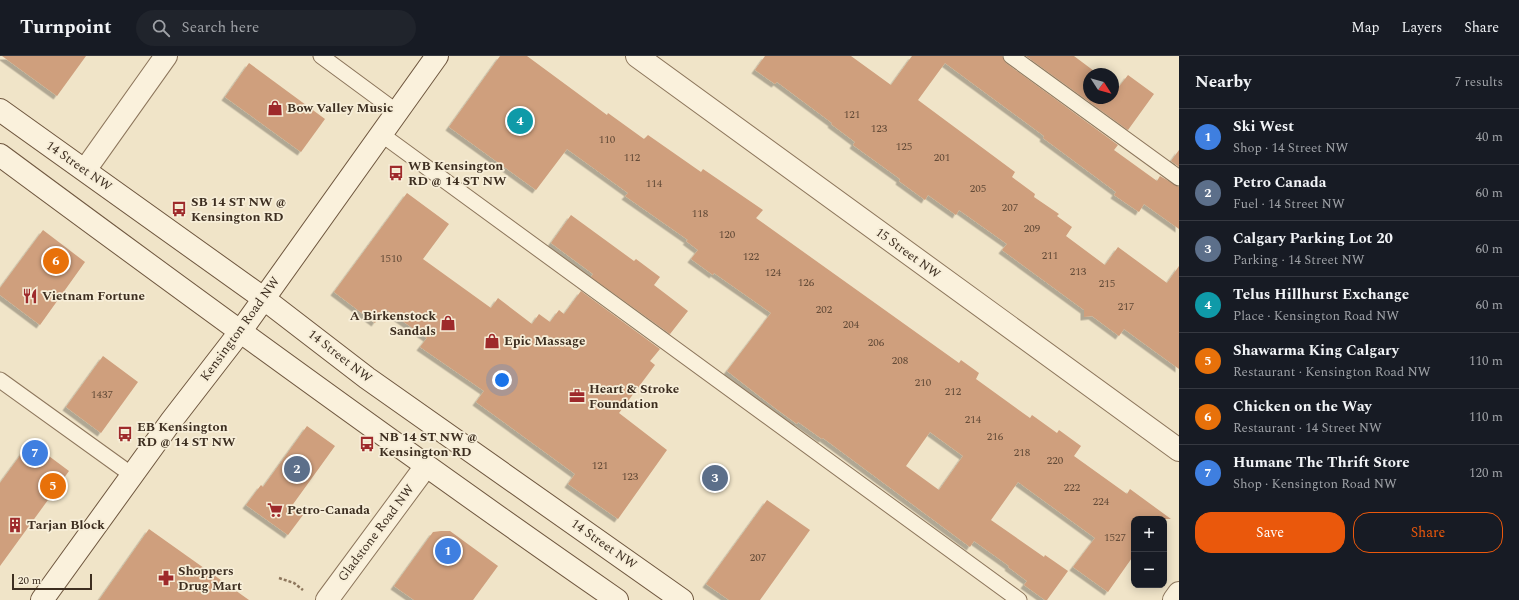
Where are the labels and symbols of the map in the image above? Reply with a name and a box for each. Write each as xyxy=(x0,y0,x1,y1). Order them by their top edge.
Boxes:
north arrow xyxy=(1083,68,1119,104)
place label: Bow Valley Music xyxy=(287,98,393,118)
shop icon: Bow Valley Music xyxy=(266,99,284,117)
pin: 4 xyxy=(507,106,533,136)
house number: 121 xyxy=(844,106,860,123)
house number: 123 xyxy=(871,120,888,137)
house number: 110 xyxy=(599,131,616,148)
street label: 14 Street NW xyxy=(42,136,116,196)
house number: 125 xyxy=(896,138,912,155)
house number: 112 xyxy=(624,149,641,166)
house number: 201 xyxy=(934,149,950,166)
place label: WB Kensington RD @ 14 ST NW xyxy=(408,156,507,191)
bus stop icon: WB Kensington RD @ 14 ST NW xyxy=(387,164,405,182)
house number: 114 xyxy=(646,175,663,192)
house number: 205 xyxy=(970,180,986,197)
place label: SB 14 ST NW @ Kensington RD xyxy=(191,192,286,227)
house number: 207 xyxy=(1002,199,1019,216)
bus stop icon: SB 14 ST NW @ Kensington RD xyxy=(170,200,188,218)
house number: 118 xyxy=(692,205,709,222)
house number: 209 xyxy=(1024,220,1041,237)
street label: 15 Street NW xyxy=(871,222,945,284)
house number: 120 xyxy=(719,226,736,243)
pin: 6 xyxy=(43,246,69,276)
house number: 211 xyxy=(1042,247,1058,264)
house number: 122 xyxy=(743,248,760,265)
house number: 1510 xyxy=(380,250,402,267)
house number: 213 xyxy=(1070,263,1087,280)
house number: 124 xyxy=(765,264,782,281)
street label: Kensington Road NW xyxy=(195,272,285,386)
house number: 126 xyxy=(798,274,815,291)
house number: 215 xyxy=(1099,275,1115,292)
place label: Vietnam Fortune xyxy=(42,286,145,306)
restaurant icon: Vietnam Fortune xyxy=(21,287,39,305)
house number: 217 xyxy=(1118,298,1135,315)
house number: 202 xyxy=(816,301,833,318)
place label: A Birkenstock Sandals xyxy=(350,306,436,341)
shop icon: A Birkenstock Sandals xyxy=(439,314,457,332)
house number: 204 xyxy=(843,316,860,333)
street label: 14 Street NW xyxy=(304,325,377,388)
place label: Epic Massage xyxy=(504,331,585,351)
shop icon: Epic Massage xyxy=(483,332,501,350)
house number: 206 xyxy=(868,334,885,351)
house number: 208 xyxy=(892,352,909,369)
your location xyxy=(492,370,512,390)
house number: 210 xyxy=(915,374,932,391)
place label: Heart & Stroke Foundation xyxy=(589,379,679,414)
house number: 212 xyxy=(945,383,962,400)
house number: 1437 xyxy=(91,386,113,403)
office icon: Heart & Stroke Foundation xyxy=(568,387,586,405)
house number: 214 xyxy=(965,411,982,428)
place label: EB Kensington RD @ 14 ST NW xyxy=(137,417,236,452)
bus stop icon: EB Kensington RD @ 14 ST NW xyxy=(116,425,134,443)
place label: NB 14 ST NW @ Kensington RD xyxy=(379,427,477,462)
house number: 216 xyxy=(987,428,1004,445)
bus stop icon: NB 14 ST NW @ Kensington RD xyxy=(358,435,376,453)
pin: 7 xyxy=(22,438,48,468)
house number: 218 xyxy=(1014,444,1031,461)
house number: 220 xyxy=(1047,452,1064,469)
pin: 2 xyxy=(284,454,310,484)
house number: 121 xyxy=(592,457,608,474)
pin: 3 xyxy=(702,463,728,493)
house number: 123 xyxy=(622,468,639,485)
pin: 5 xyxy=(40,471,66,501)
house number: 222 xyxy=(1064,479,1081,496)
street label: Gladstone Road NW xyxy=(333,480,419,586)
house number: 224 xyxy=(1093,493,1110,510)
place label: Petro-Canada xyxy=(287,500,370,520)
supermarket icon: Petro-Canada xyxy=(266,501,284,519)
street label: 14 Street NW xyxy=(567,514,641,574)
place label: Tarjan Block xyxy=(27,515,105,535)
building icon: Tarjan Block xyxy=(6,516,24,534)
house number: 1527 xyxy=(1104,529,1126,546)
pin: 1 xyxy=(435,536,461,566)
house number: 207 xyxy=(750,549,767,566)
place label: Shoppers Drug Mart xyxy=(178,561,242,596)
pharmacy icon: Shoppers Drug Mart xyxy=(157,569,175,587)
scale bar xyxy=(12,572,92,591)

